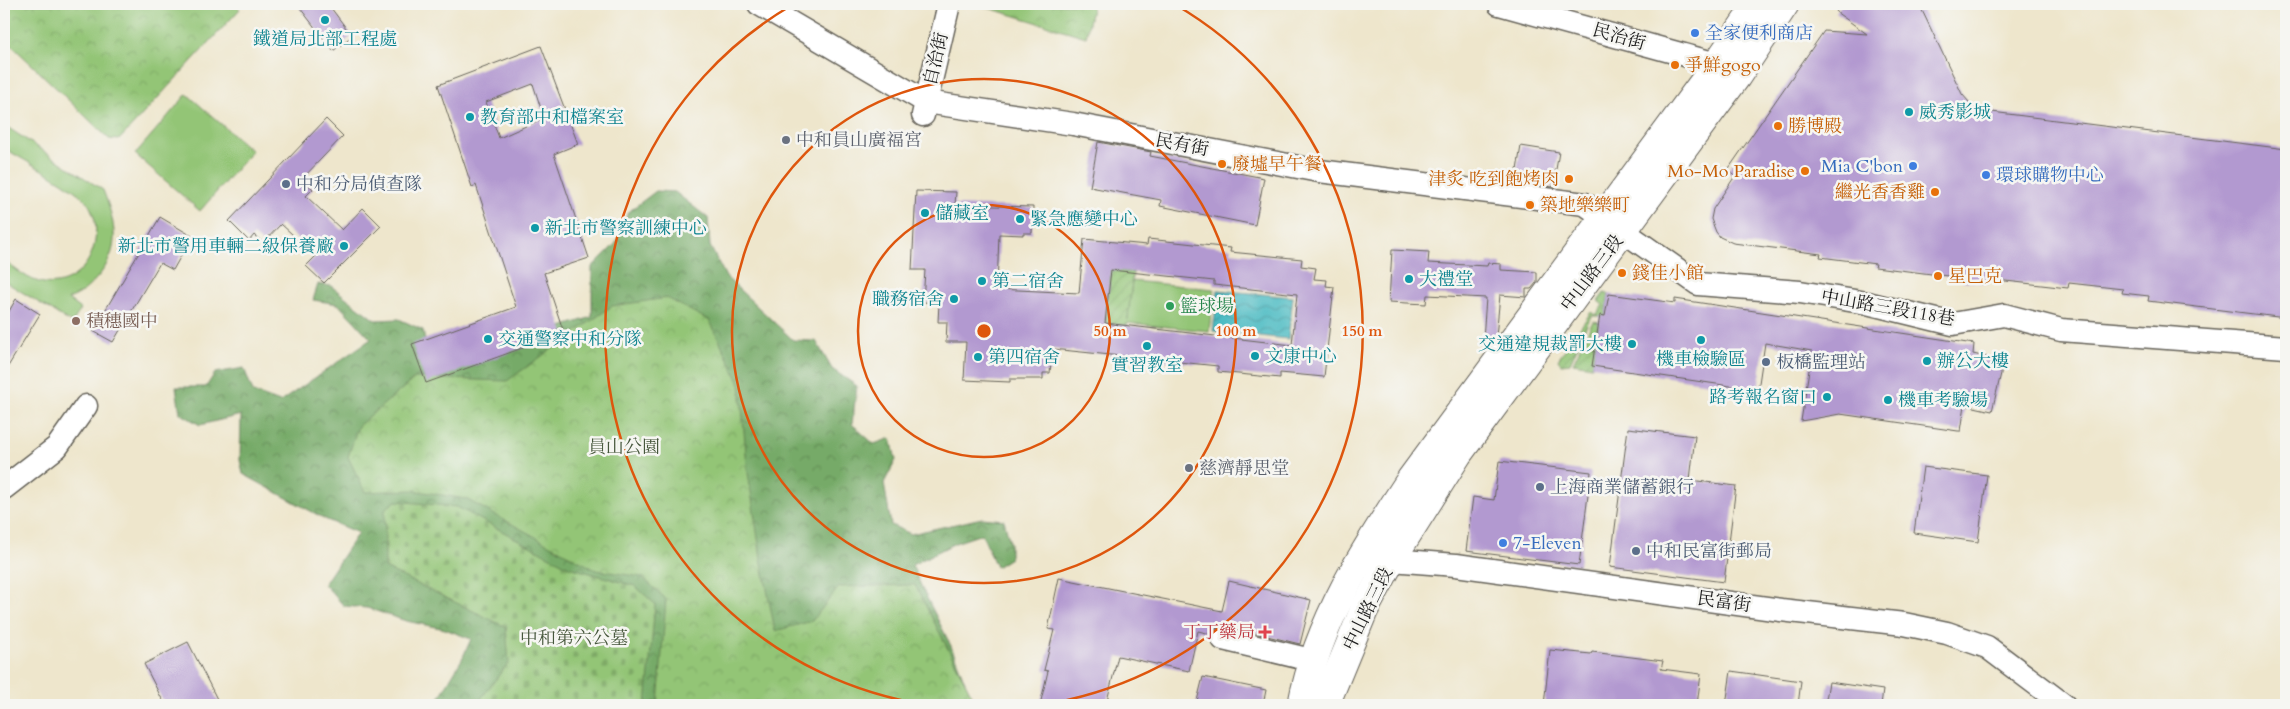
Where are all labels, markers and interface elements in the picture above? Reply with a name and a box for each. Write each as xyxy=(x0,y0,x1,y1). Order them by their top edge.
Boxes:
marker: 鐵道局北部工程處 xyxy=(319,14,331,26)
street label: 民治街 xyxy=(1590,18,1648,56)
place label: 全家便利商店 xyxy=(1705,21,1813,46)
place label: 鐵道局北部工程處 xyxy=(253,27,397,52)
marker: 全家便利商店 xyxy=(1689,27,1701,39)
street label: 自治街 xyxy=(918,30,954,88)
place label: 爭鮮gogo xyxy=(1685,53,1761,78)
marker: 爭鮮gogo xyxy=(1669,59,1681,71)
place label: 威秀影城 xyxy=(1919,100,1991,125)
place label: 教育部中和檔案室 xyxy=(480,105,624,130)
marker: 威秀影城 xyxy=(1903,106,1915,118)
marker: 教育部中和檔案室 xyxy=(464,111,476,123)
place label: 勝博殿 xyxy=(1788,114,1842,139)
marker: 勝博殿 xyxy=(1772,120,1784,132)
place label: 中和員山廣福宮 xyxy=(796,128,922,153)
street label: 民有街 xyxy=(1153,128,1211,162)
marker: 中和員山廣福宮 xyxy=(780,134,792,146)
place label: 廢墟早午餐 xyxy=(1232,152,1322,177)
place label: Mia C'bon xyxy=(1821,154,1904,179)
marker: 廢墟早午餐 xyxy=(1216,158,1228,170)
place label: Mo-Mo Paradise xyxy=(1667,159,1795,184)
marker: Mia C'bon xyxy=(1907,160,1919,172)
place label: 環球購物中心 xyxy=(1996,163,2104,188)
marker: Mo-Mo Paradise xyxy=(1799,165,1811,177)
place label: 津炙 吃到飽烤肉 xyxy=(1428,167,1559,192)
marker: 環球購物中心 xyxy=(1980,169,1992,181)
place label: 中和分局偵查隊 xyxy=(296,172,422,197)
marker: 津炙 吃到飽烤肉 xyxy=(1563,173,1575,185)
marker: 中和分局偵查隊 xyxy=(280,178,292,190)
place label: 繼光香香雞 xyxy=(1835,180,1925,205)
marker: 繼光香香雞 xyxy=(1929,186,1941,198)
place label: 築地樂樂町 xyxy=(1540,193,1630,218)
marker: 築地樂樂町 xyxy=(1524,199,1536,211)
place label: 儲藏室 xyxy=(935,201,989,226)
marker: 儲藏室 xyxy=(919,207,931,219)
place label: 緊急應變中心 xyxy=(1030,207,1138,232)
marker: 緊急應變中心 xyxy=(1014,213,1026,225)
place label: 新北市警察訓練中心 xyxy=(545,216,707,241)
marker: 新北市警察訓練中心 xyxy=(529,222,541,234)
street label: 中山路三段 xyxy=(1555,230,1629,316)
place label: 新北市警用車輛二級保養廠 xyxy=(118,234,334,259)
marker: 新北市警用車輛二級保養廠 xyxy=(338,240,350,252)
place label: 錢佳小館 xyxy=(1632,261,1704,286)
place label: 星巴克 xyxy=(1948,264,2002,289)
place label: 大禮堂 xyxy=(1419,267,1473,292)
marker: 錢佳小館 xyxy=(1616,267,1628,279)
place label: 第二宿舍 xyxy=(992,269,1064,294)
marker: 星巴克 xyxy=(1932,270,1944,282)
marker: 大禮堂 xyxy=(1403,273,1415,285)
marker: 第二宿舍 xyxy=(976,275,988,287)
street label: 中山路三段118巷 xyxy=(1819,284,1957,332)
place label: 職務宿舍 xyxy=(872,287,944,312)
marker: 職務宿舍 xyxy=(948,293,960,305)
place label: 籃球場 xyxy=(1180,294,1234,319)
marker: 籃球場 xyxy=(1164,300,1176,312)
place label: 積穗國中 xyxy=(86,309,158,334)
marker: 積穗國中 xyxy=(70,315,82,327)
text: 50 m xyxy=(1093,321,1127,341)
text: 100 m xyxy=(1216,321,1257,341)
text: 150 m xyxy=(1342,321,1383,341)
centre of rings xyxy=(975,322,993,340)
place label: 交通警察中和分隊 xyxy=(498,327,642,352)
place label: 交通違規裁罰大樓 xyxy=(1478,332,1622,357)
marker: 交通警察中和分隊 xyxy=(482,333,494,345)
marker: 機車檢驗區 xyxy=(1695,334,1707,346)
marker: 交通違規裁罰大樓 xyxy=(1626,338,1638,350)
marker: 實習教室 xyxy=(1141,340,1153,352)
place label: 文康中心 xyxy=(1265,344,1337,369)
place label: 第四宿舍 xyxy=(988,345,1060,370)
place label: 機車檢驗區 xyxy=(1656,347,1746,372)
place label: 辦公大樓 xyxy=(1937,349,2009,374)
marker: 文康中心 xyxy=(1249,350,1261,362)
place label: 板橋監理站 xyxy=(1776,350,1866,375)
marker: 第四宿舍 xyxy=(972,351,984,363)
place label: 實習教室 xyxy=(1111,353,1183,378)
marker: 辦公大樓 xyxy=(1921,355,1933,367)
marker: 板橋監理站 xyxy=(1760,356,1772,368)
place label: 路考報名窗口 xyxy=(1709,385,1817,410)
place label: 機車考驗場 xyxy=(1898,388,1988,413)
marker: 路考報名窗口 xyxy=(1821,391,1833,403)
marker: 機車考驗場 xyxy=(1882,394,1894,406)
park label: 員山公園 xyxy=(588,435,660,460)
place label: 慈濟靜思堂 xyxy=(1199,456,1289,481)
marker: 慈濟靜思堂 xyxy=(1183,462,1195,474)
place label: 上海商業儲蓄銀行 xyxy=(1550,475,1694,500)
marker: 上海商業儲蓄銀行 xyxy=(1534,481,1546,493)
place label: 7-Eleven xyxy=(1513,531,1582,556)
marker: 7-Eleven xyxy=(1497,537,1509,549)
place label: 中和民富街郵局 xyxy=(1646,539,1772,564)
marker: 中和民富街郵局 xyxy=(1630,545,1642,557)
street label: 中山路三段 xyxy=(1337,563,1399,655)
street label: 民富街 xyxy=(1696,586,1752,618)
place label: 丁丁藥局 xyxy=(1183,620,1255,645)
park label: 中和第六公墓 xyxy=(520,626,628,651)
marker: 丁丁藥局 xyxy=(1259,626,1271,638)

